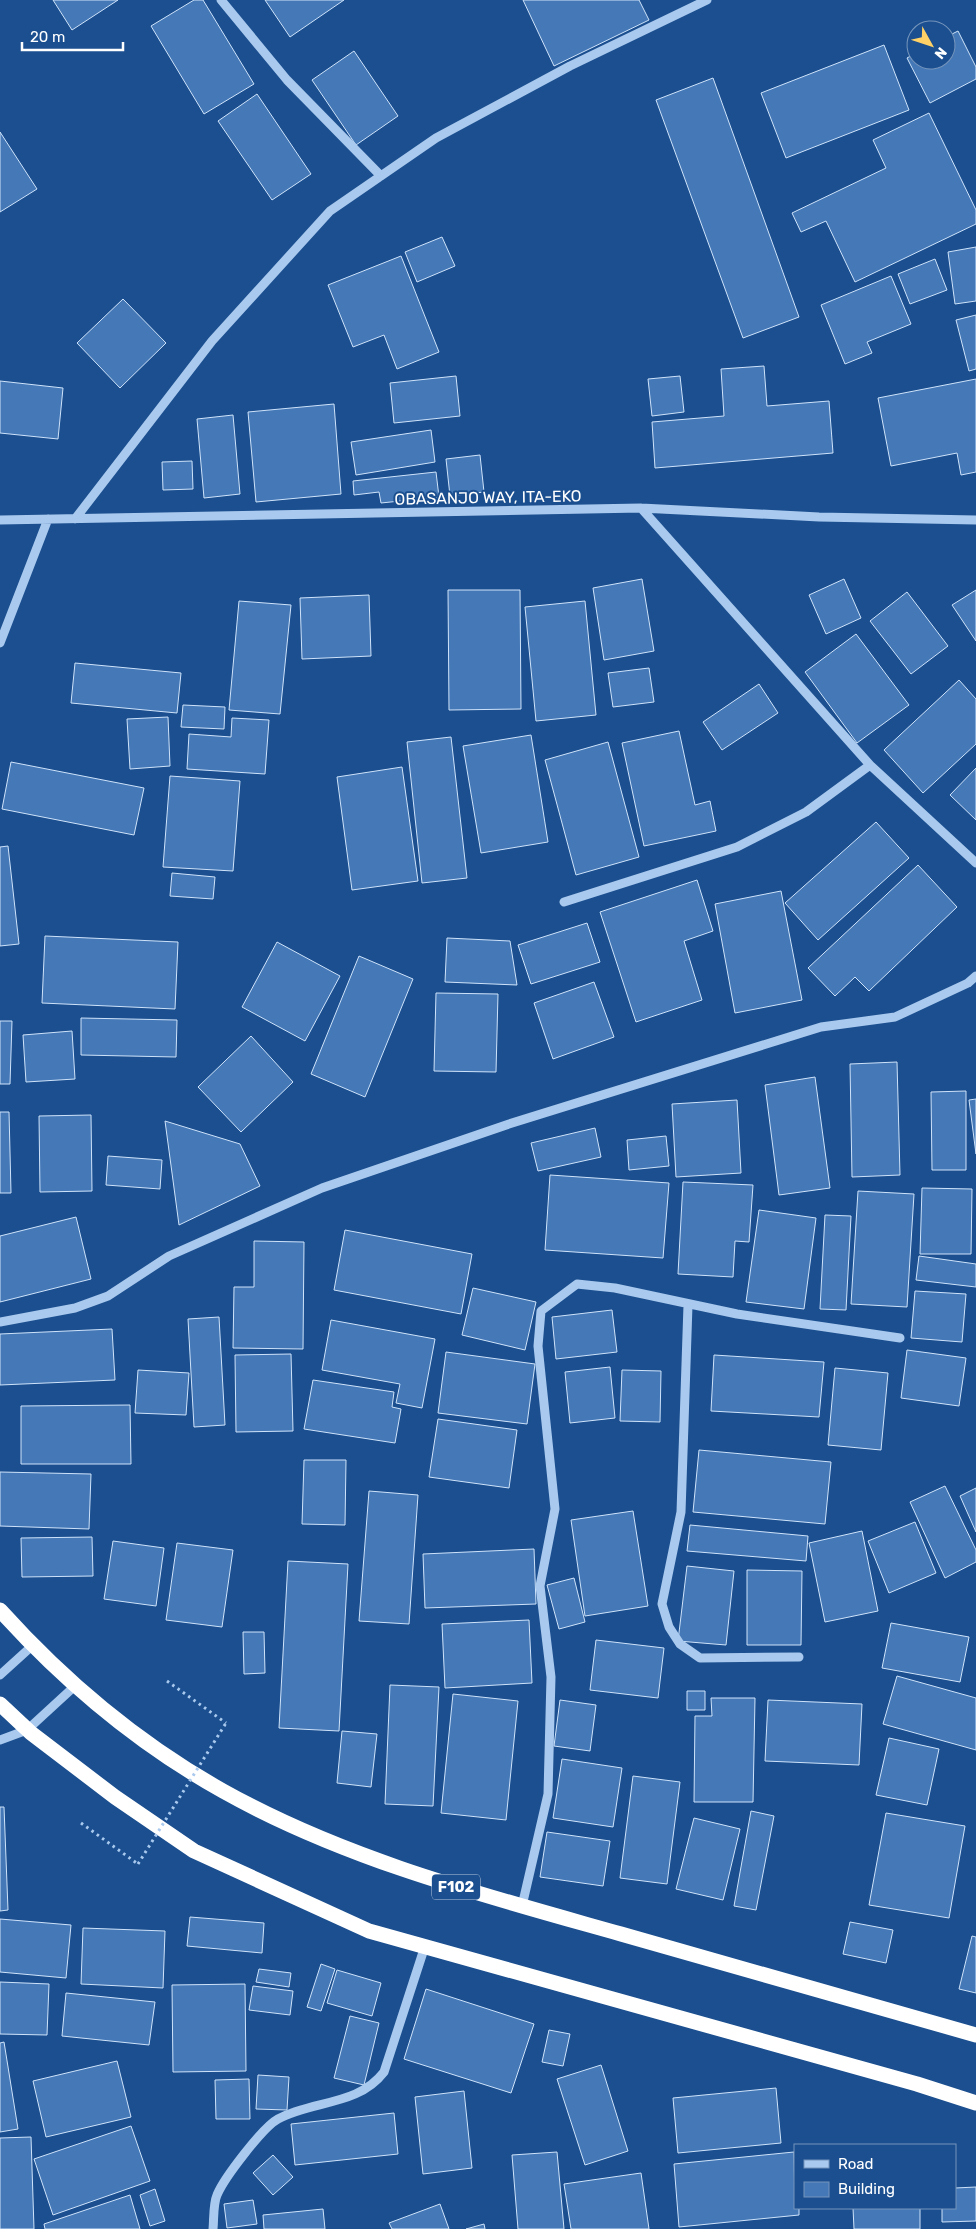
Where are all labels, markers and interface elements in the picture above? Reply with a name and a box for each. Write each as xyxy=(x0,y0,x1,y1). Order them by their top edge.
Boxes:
scale bar xyxy=(22,20,124,52)
north arrow xyxy=(906,20,956,70)
text: 20 m xyxy=(30,28,65,46)
text: N xyxy=(931,44,950,62)
street label: OBASANJO WAY, ITA-EKO xyxy=(394,486,582,509)
road number: F102 xyxy=(432,1874,480,1900)
legend xyxy=(794,2144,956,2209)
text: Road xyxy=(838,2155,874,2173)
text: Building xyxy=(838,2180,895,2198)

